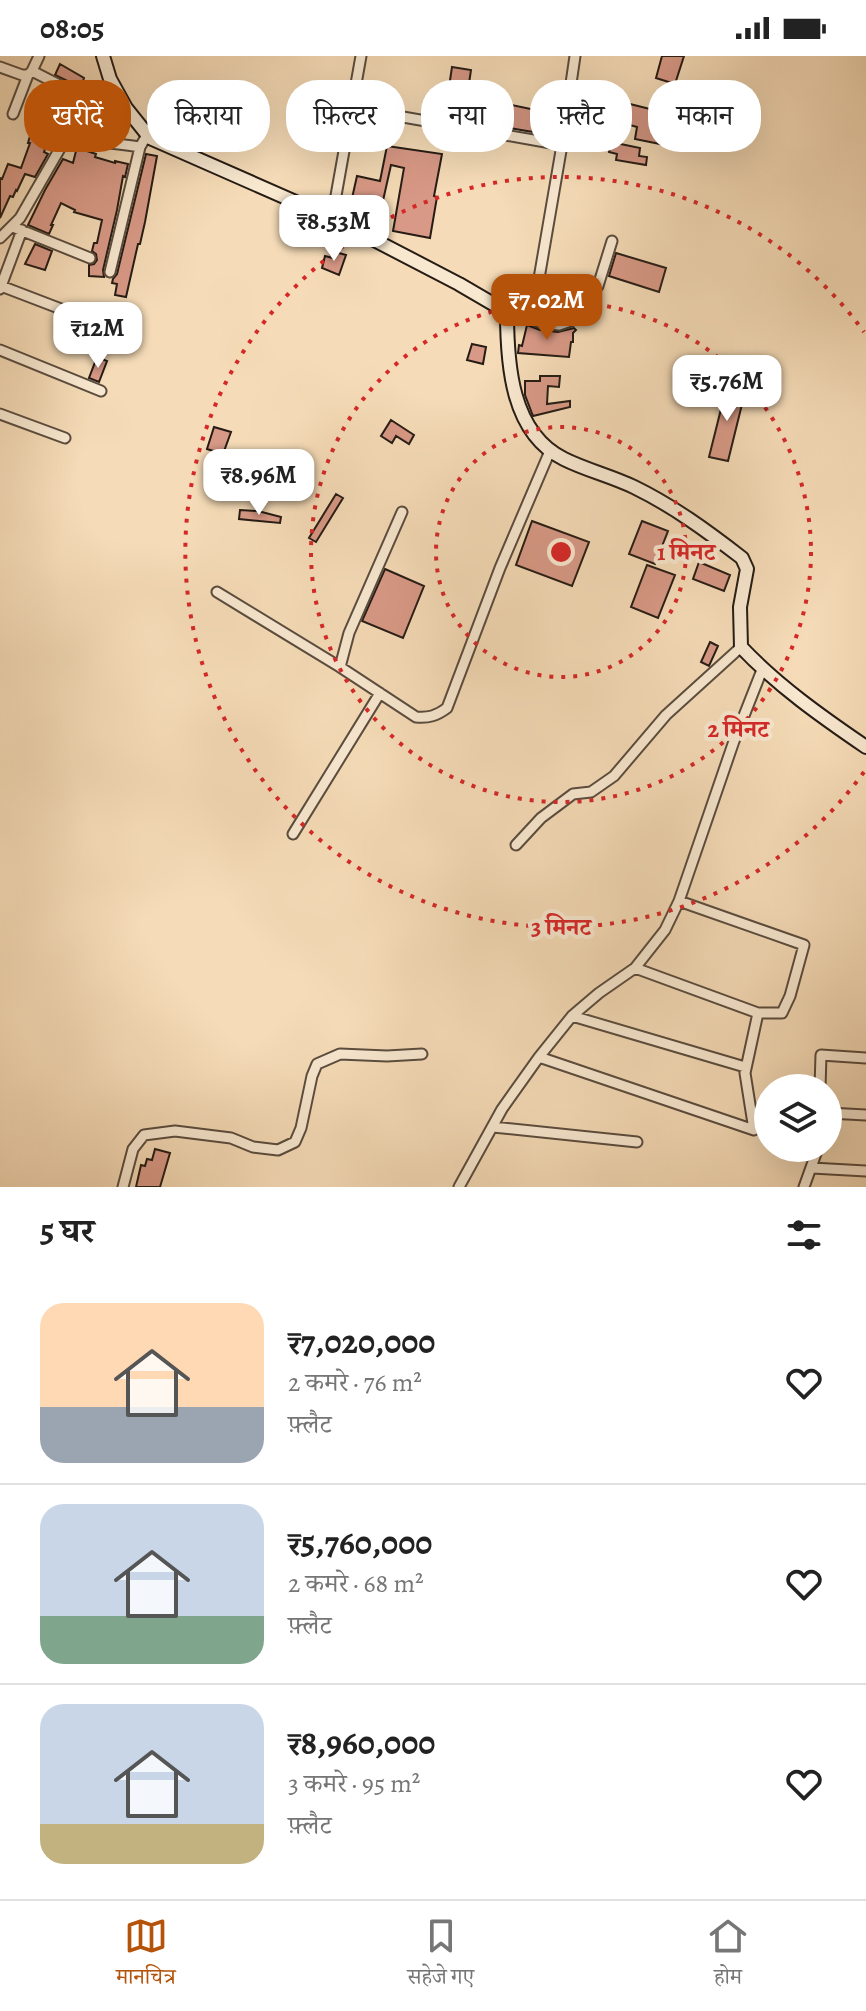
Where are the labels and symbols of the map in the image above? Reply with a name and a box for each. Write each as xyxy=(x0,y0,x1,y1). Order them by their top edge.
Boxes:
pin: ₹8.53M xyxy=(269,195,399,263)
pin: ₹7.02M xyxy=(482,274,612,342)
pin: ₹12M xyxy=(51,302,145,370)
pin: ₹5.76M xyxy=(662,355,792,423)
pin: ₹8.96M xyxy=(194,449,324,517)
text: 1 मिनट xyxy=(657,536,718,568)
centre of rings xyxy=(547,538,575,566)
text: 2 मिनट xyxy=(707,713,771,745)
text: 3 मिनट xyxy=(531,911,593,943)

